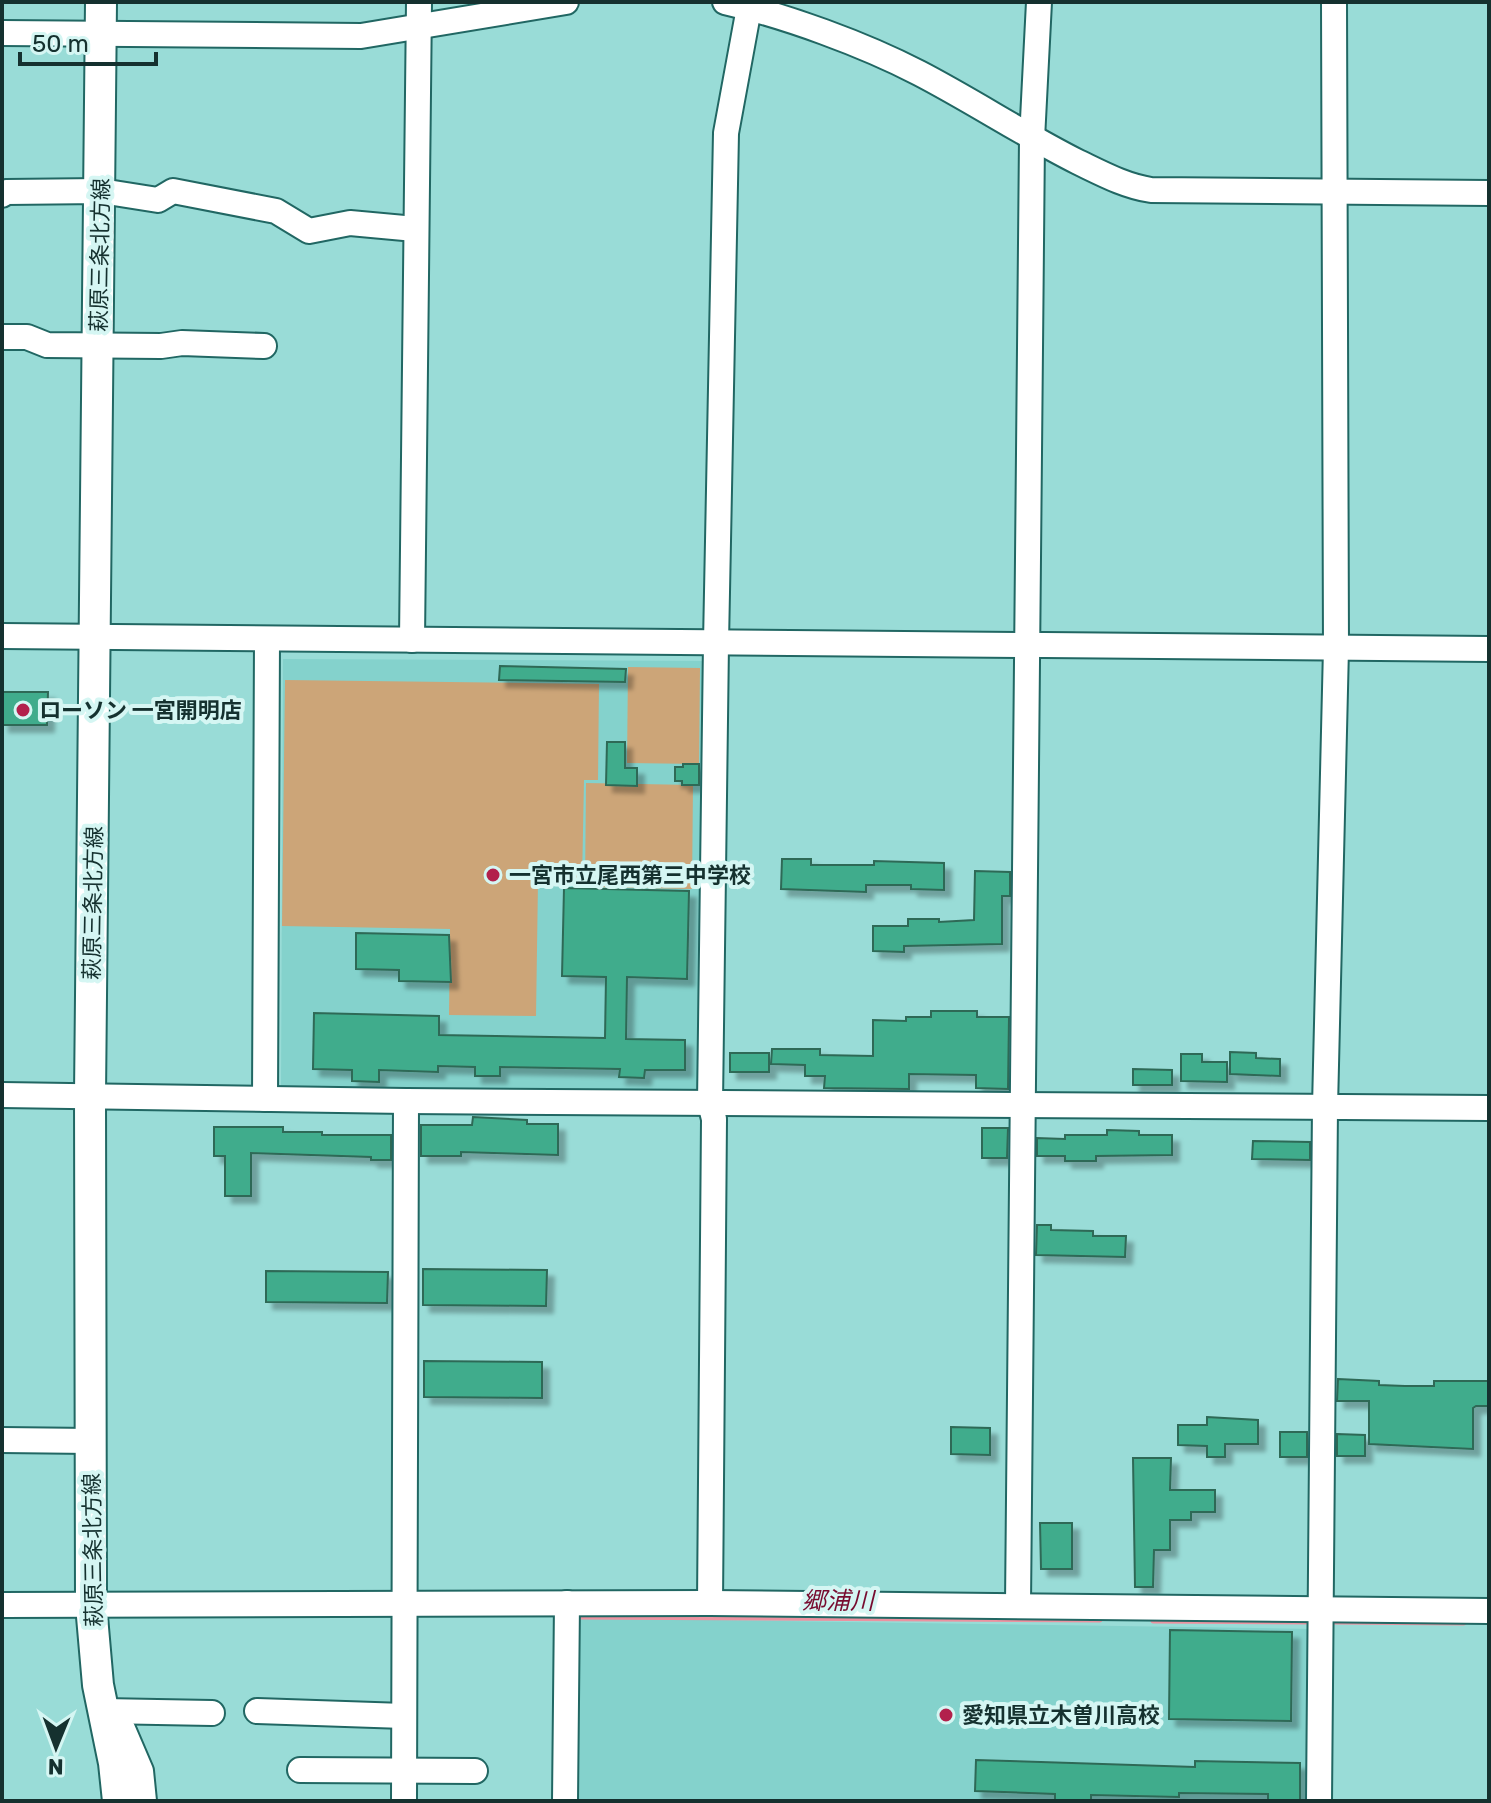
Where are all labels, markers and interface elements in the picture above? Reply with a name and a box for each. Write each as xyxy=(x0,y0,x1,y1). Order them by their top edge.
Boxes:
scale bar xyxy=(20,16,156,66)
text: 50 m xyxy=(32,30,89,58)
street label: 萩原三条北方線 xyxy=(85,178,115,332)
place label: ローソン 一宮開明店 xyxy=(39,697,242,724)
marker: ローソン 一宮開明店 xyxy=(14,701,32,719)
street label: 萩原三条北方線 xyxy=(78,826,108,980)
place label: 一宮市立尾西第三中学校 xyxy=(509,862,751,889)
marker: 一宮市立尾西第三中学校 xyxy=(484,866,502,884)
street label: 萩原三条北方線 xyxy=(78,1473,108,1627)
water label: 郷浦川 xyxy=(802,1587,877,1615)
place label: 愛知県立木曽川高校 xyxy=(962,1702,1160,1729)
marker: 愛知県立木曽川高校 xyxy=(937,1706,955,1724)
north arrow xyxy=(16,1707,96,1787)
text: N xyxy=(48,1753,64,1780)

